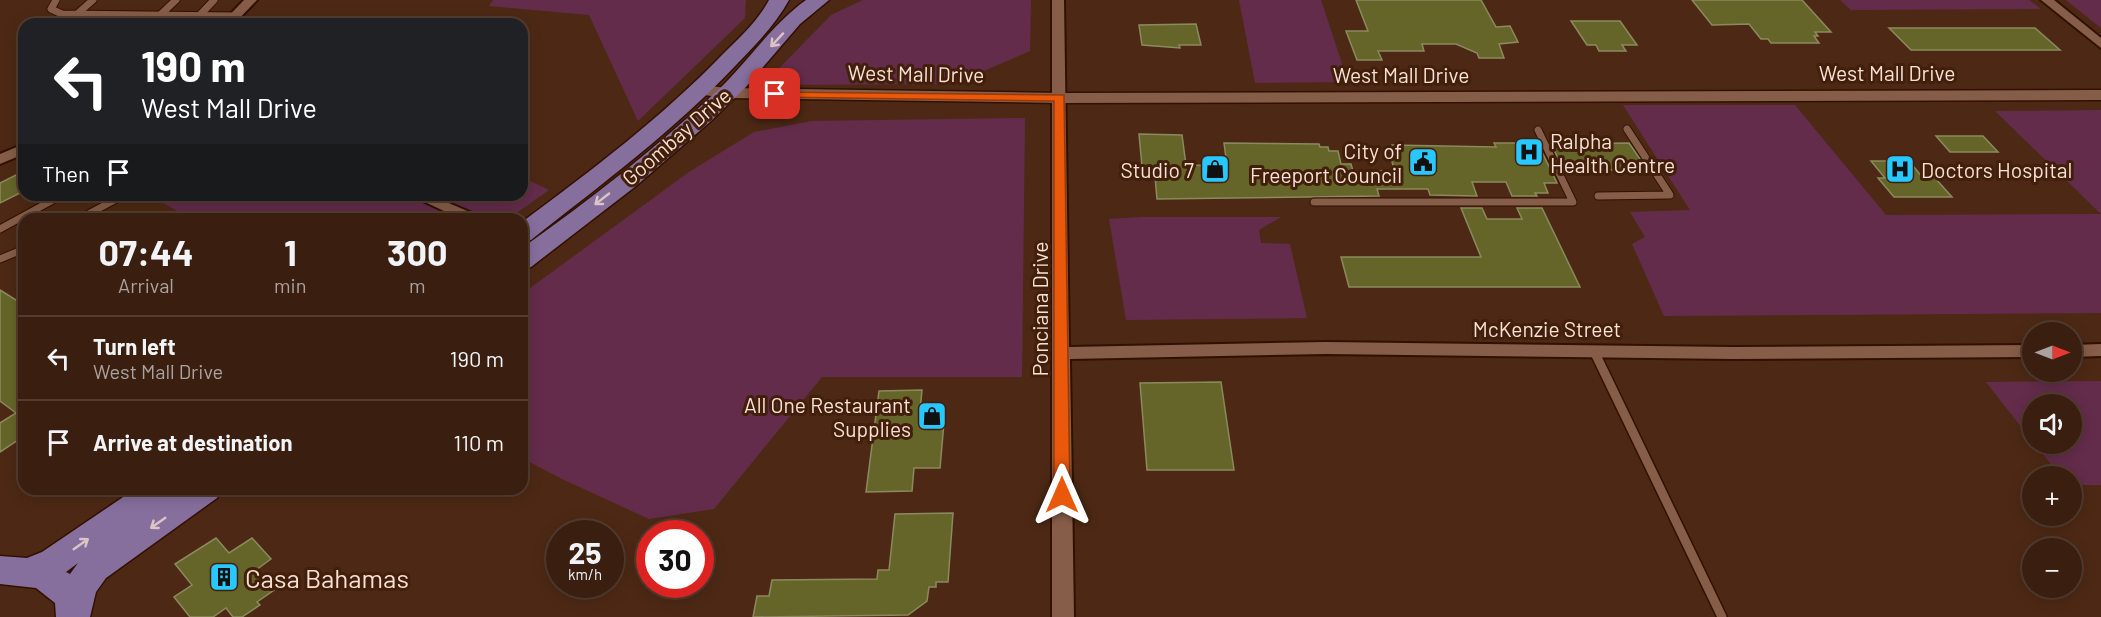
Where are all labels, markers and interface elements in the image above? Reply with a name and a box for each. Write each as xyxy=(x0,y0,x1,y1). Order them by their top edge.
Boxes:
one-way arrow xyxy=(770,32,784,47)
text: 190 m xyxy=(141,40,246,90)
icon: left xyxy=(42,42,120,120)
street label: West Mall Drive xyxy=(847,59,985,87)
street label: West Mall Drive xyxy=(1819,60,1955,85)
street label: West Mall Drive xyxy=(1333,62,1469,87)
pin xyxy=(749,68,800,119)
icon: arrive xyxy=(758,77,791,110)
street label: Goombay Drive xyxy=(617,82,735,190)
text: West Mall Drive xyxy=(141,91,317,123)
place label: Ralpha Health Centre xyxy=(1550,128,1675,177)
hospital icon: Ralpha Health Centre xyxy=(1513,136,1545,168)
place label: City of Freeport Council xyxy=(1250,138,1402,187)
public building icon: City of Freeport Council xyxy=(1407,146,1439,178)
shop icon: Studio 7 xyxy=(1199,153,1231,185)
hospital icon: Doctors Hospital xyxy=(1884,153,1916,185)
icon: arrive xyxy=(102,156,135,189)
place label: Studio 7 xyxy=(1120,157,1194,182)
place label: Doctors Hospital xyxy=(1921,157,2072,182)
text: Then xyxy=(42,160,90,186)
one-way arrow xyxy=(594,193,610,206)
text: 07:44 xyxy=(99,230,194,273)
text: 1 xyxy=(284,230,297,273)
text: 300 xyxy=(387,230,447,273)
street label: Ponciana Drive xyxy=(1027,242,1052,376)
text: Arrival xyxy=(118,273,174,297)
text: min xyxy=(274,273,306,297)
text: m xyxy=(409,273,425,297)
street label: McKenzie Street xyxy=(1473,316,1621,341)
north arrow xyxy=(2022,322,2082,382)
map controls xyxy=(2022,322,2082,598)
text: Turn left xyxy=(93,333,176,359)
icon: left xyxy=(42,342,75,375)
text: 190 m xyxy=(450,345,504,371)
text: West Mall Drive xyxy=(93,359,223,383)
place label: All One Restaurant Supplies xyxy=(744,392,911,441)
button: sound xyxy=(2022,394,2082,454)
shop icon: All One Restaurant Supplies xyxy=(916,400,948,432)
icon: arrive xyxy=(42,426,75,459)
text: Arrive at destination xyxy=(93,429,292,455)
text: 110 m xyxy=(454,429,504,455)
position arrow xyxy=(1030,463,1094,527)
button: + xyxy=(2022,466,2082,526)
one-way arrow xyxy=(150,517,166,529)
speed limit sign: 30 xyxy=(636,520,714,598)
text: 25 xyxy=(569,534,601,570)
one-way arrow xyxy=(72,538,88,550)
button: − xyxy=(2022,538,2082,598)
building icon: Casa Bahamas xyxy=(208,561,240,593)
place label: Casa Bahamas xyxy=(245,562,409,593)
text: km/h xyxy=(568,565,602,583)

